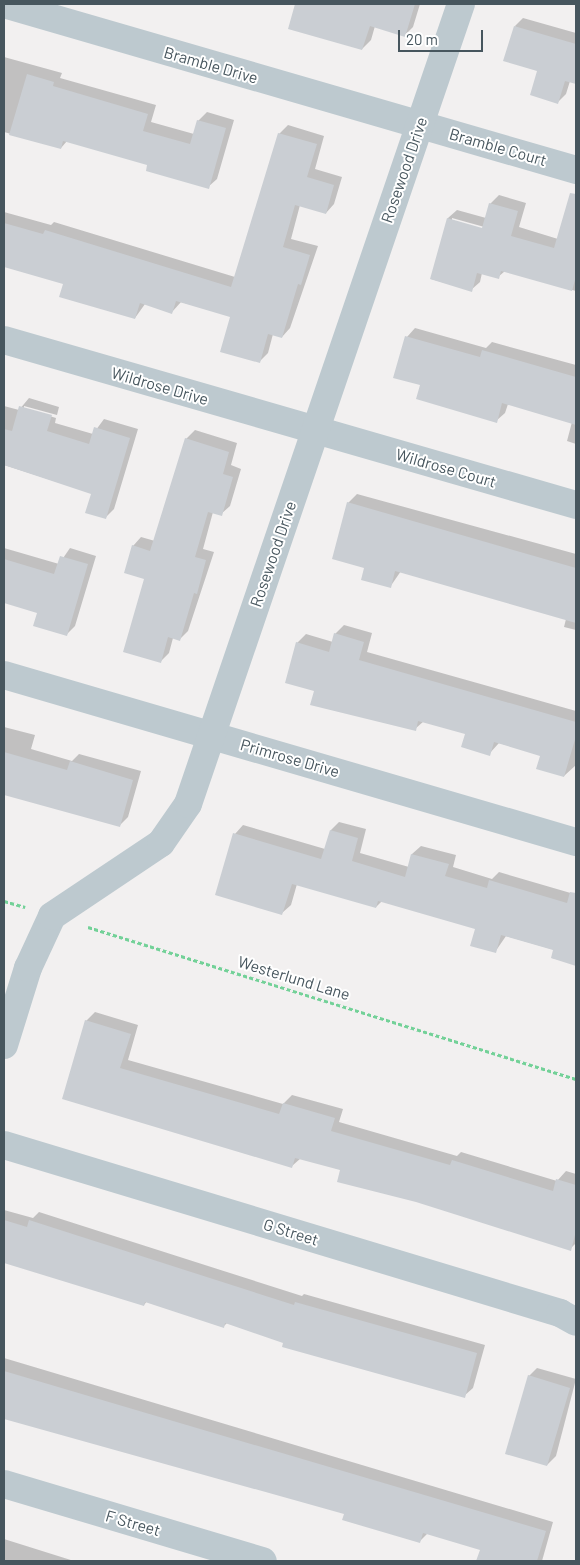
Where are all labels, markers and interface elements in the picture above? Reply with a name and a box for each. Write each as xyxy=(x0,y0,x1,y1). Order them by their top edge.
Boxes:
scale bar xyxy=(400,20,485,52)
text: 20 m xyxy=(406,30,438,48)
street label: Bramble Drive xyxy=(162,42,260,88)
street label: Rosewood Drive xyxy=(377,115,431,225)
street label: Bramble Court xyxy=(447,124,549,170)
street label: Wildrose Drive xyxy=(109,363,211,409)
street label: Wildrose Court xyxy=(394,445,498,491)
street label: Rosewood Drive xyxy=(246,499,300,609)
street label: Primrose Drive xyxy=(238,735,342,781)
street label: Westerlund Lane xyxy=(236,952,352,1004)
street label: G Street xyxy=(261,1215,321,1249)
street label: F Street xyxy=(103,1506,163,1540)

